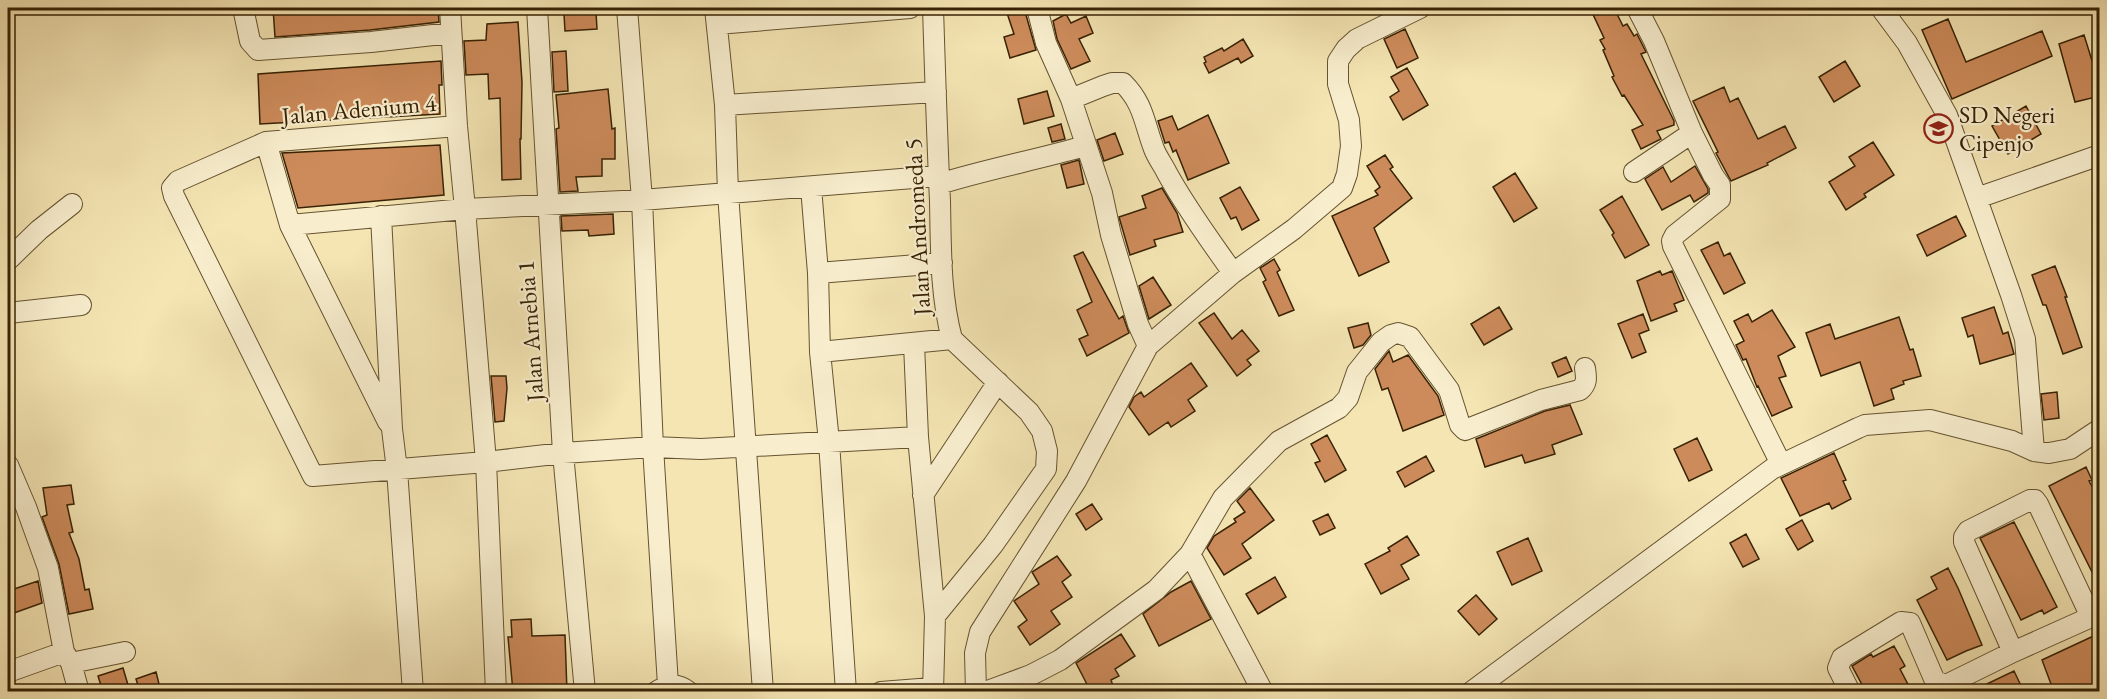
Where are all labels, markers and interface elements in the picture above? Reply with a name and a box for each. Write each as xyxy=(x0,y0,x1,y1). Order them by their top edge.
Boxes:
street label: Jalan Adenium 4 xyxy=(279,87,438,131)
place label: SD Negeri Cipenjo xyxy=(1959,99,2055,158)
school or university icon: SD Negeri Cipenjo xyxy=(1922,112,1954,144)
street label: Jalan Andromeda 5 xyxy=(897,137,937,319)
street label: Jalan Arnebia 1 xyxy=(510,259,551,405)

